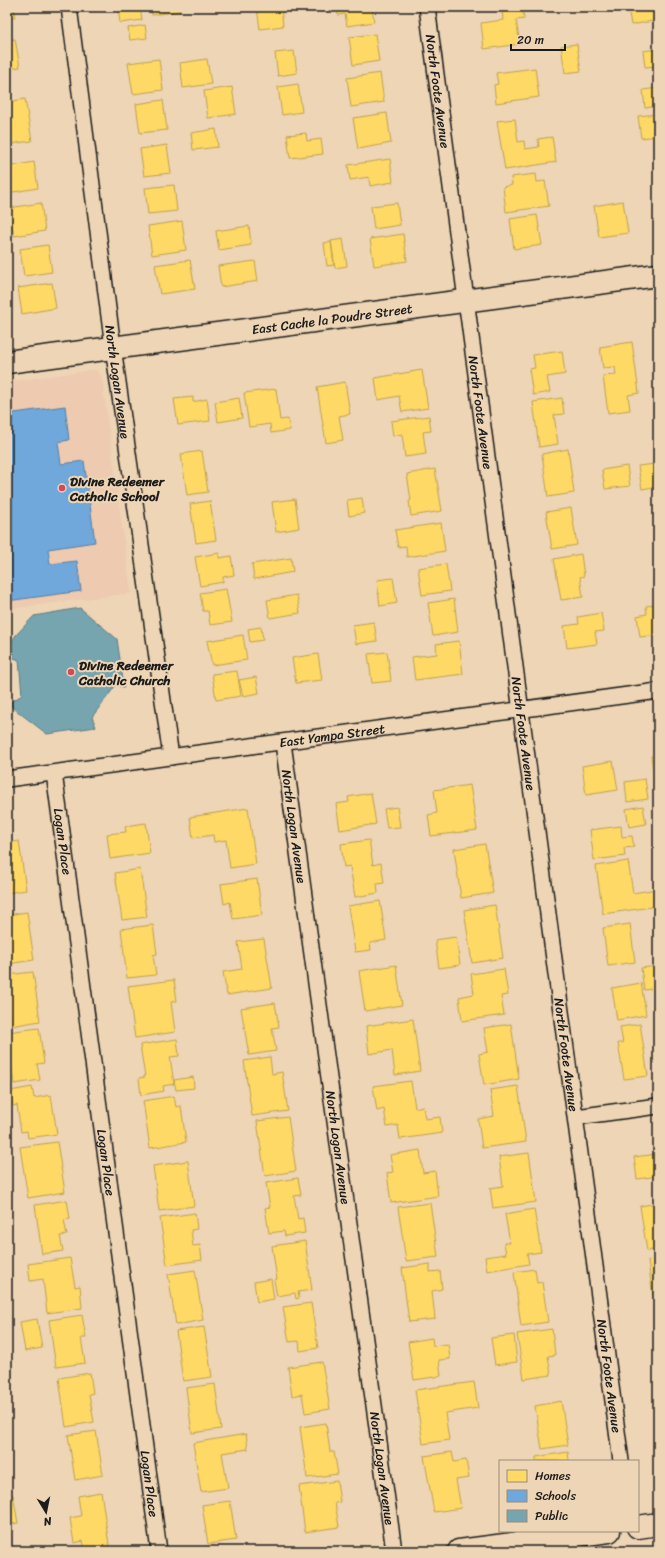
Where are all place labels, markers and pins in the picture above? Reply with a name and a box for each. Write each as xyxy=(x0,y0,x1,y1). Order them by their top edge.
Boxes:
place label: Divine Redeemer Catholic School xyxy=(69,470,166,508)
marker: Divine Redeemer Catholic School xyxy=(57,483,67,493)
place label: Divine Redeemer Catholic Church xyxy=(78,654,175,692)
marker: Divine Redeemer Catholic Church xyxy=(66,667,76,677)

